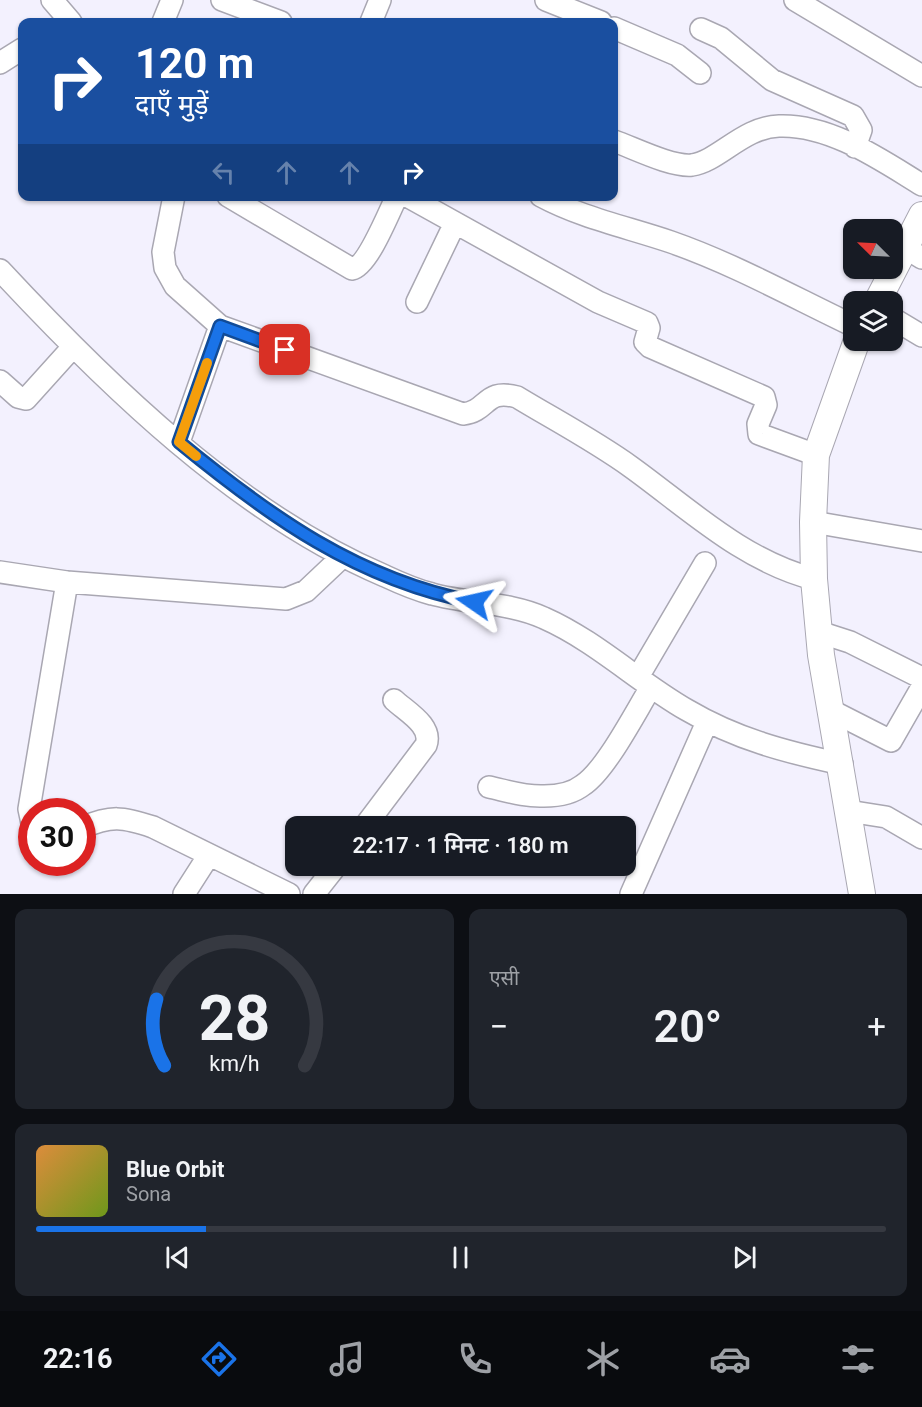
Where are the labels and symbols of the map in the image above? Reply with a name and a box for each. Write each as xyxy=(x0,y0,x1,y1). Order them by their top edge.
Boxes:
north arrow xyxy=(843,219,903,279)
pin xyxy=(259,324,310,375)
position arrow xyxy=(442,570,506,634)
speed limit sign: 30 xyxy=(18,798,96,876)

